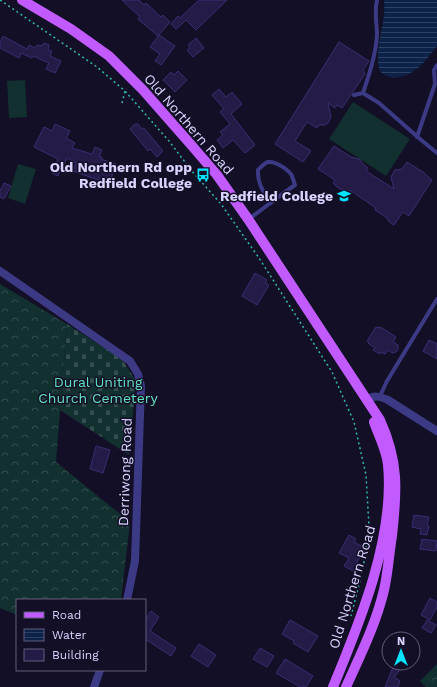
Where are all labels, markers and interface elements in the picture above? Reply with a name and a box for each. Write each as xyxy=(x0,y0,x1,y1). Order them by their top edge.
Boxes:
street label: Old Northern Road xyxy=(141,70,237,178)
place label: Old Northern Rd opp Redfield College xyxy=(50,159,192,191)
bus stop icon: Old Northern Rd opp Redfield College xyxy=(195,167,211,183)
place label: Redfield College xyxy=(220,188,333,204)
school or university icon: Redfield College xyxy=(336,188,352,204)
park label: Dural Uniting Church Cemetery xyxy=(38,374,158,406)
street label: Derriwong Road xyxy=(115,418,135,526)
street label: Old Northern Road xyxy=(326,523,378,651)
legend xyxy=(16,599,146,671)
text: Road xyxy=(52,608,81,622)
text: Water xyxy=(52,628,87,642)
north arrow xyxy=(381,631,421,671)
text: N xyxy=(397,635,405,648)
text: Building xyxy=(52,648,99,662)

